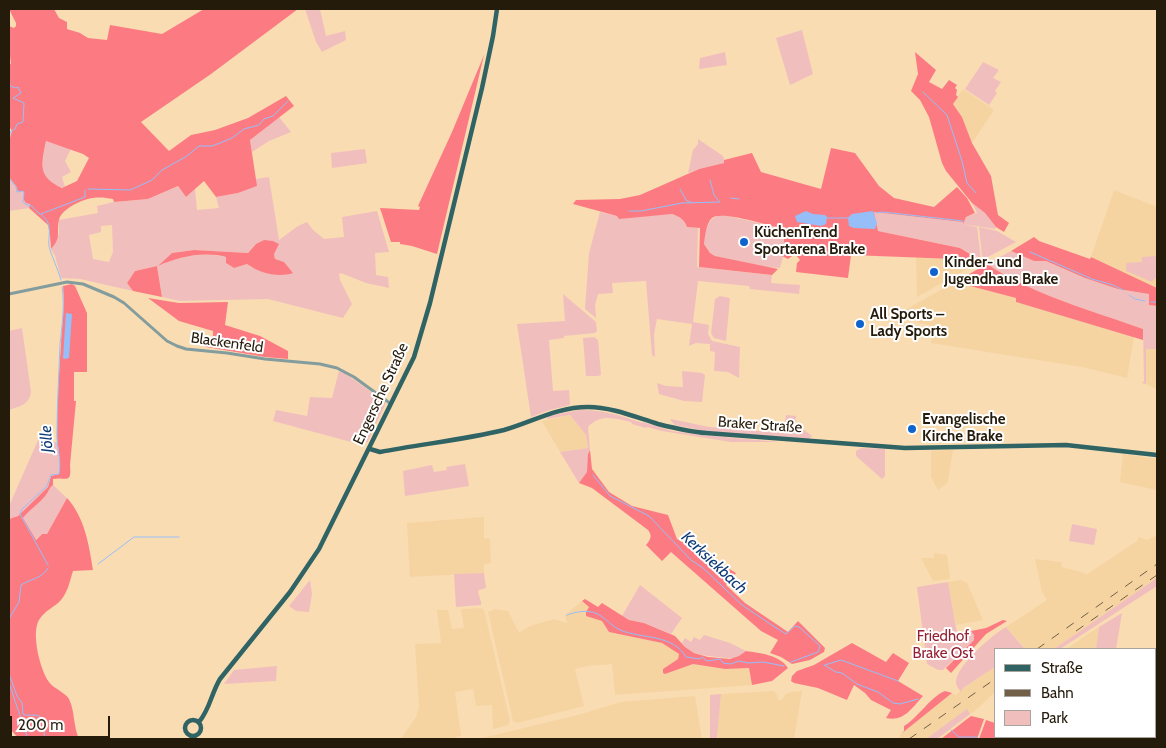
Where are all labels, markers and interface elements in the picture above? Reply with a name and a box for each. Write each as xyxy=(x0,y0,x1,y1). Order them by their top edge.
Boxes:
place label: KüchenTrend Sportarena Brake xyxy=(754,224,865,259)
marker: KüchenTrend Sportarena Brake xyxy=(738,236,750,248)
place label: Kinder- und Jugendhaus Brake xyxy=(944,254,1058,289)
marker: Kinder- und Jugendhaus Brake xyxy=(928,266,940,278)
place label: All Sports – Lady Sports xyxy=(870,306,947,341)
marker: All Sports – Lady Sports xyxy=(854,318,866,330)
street label: Blackenfeld xyxy=(190,329,264,357)
street label: Engersche Straße xyxy=(350,340,412,448)
place label: Evangelische Kirche Brake xyxy=(922,411,1006,446)
street label: Braker Straße xyxy=(717,413,803,437)
marker: Evangelische Kirche Brake xyxy=(906,423,918,435)
water label: Jölle xyxy=(37,425,57,453)
water label: Kerksiekbach xyxy=(677,528,751,598)
park label: Friedhof Brake Ost xyxy=(913,628,973,663)
legend xyxy=(994,648,1156,738)
text: Straße xyxy=(1041,659,1083,677)
text: Bahn xyxy=(1041,684,1074,702)
scale bar xyxy=(12,706,112,738)
text: Park xyxy=(1041,709,1068,727)
text: 200 m xyxy=(18,716,63,734)

